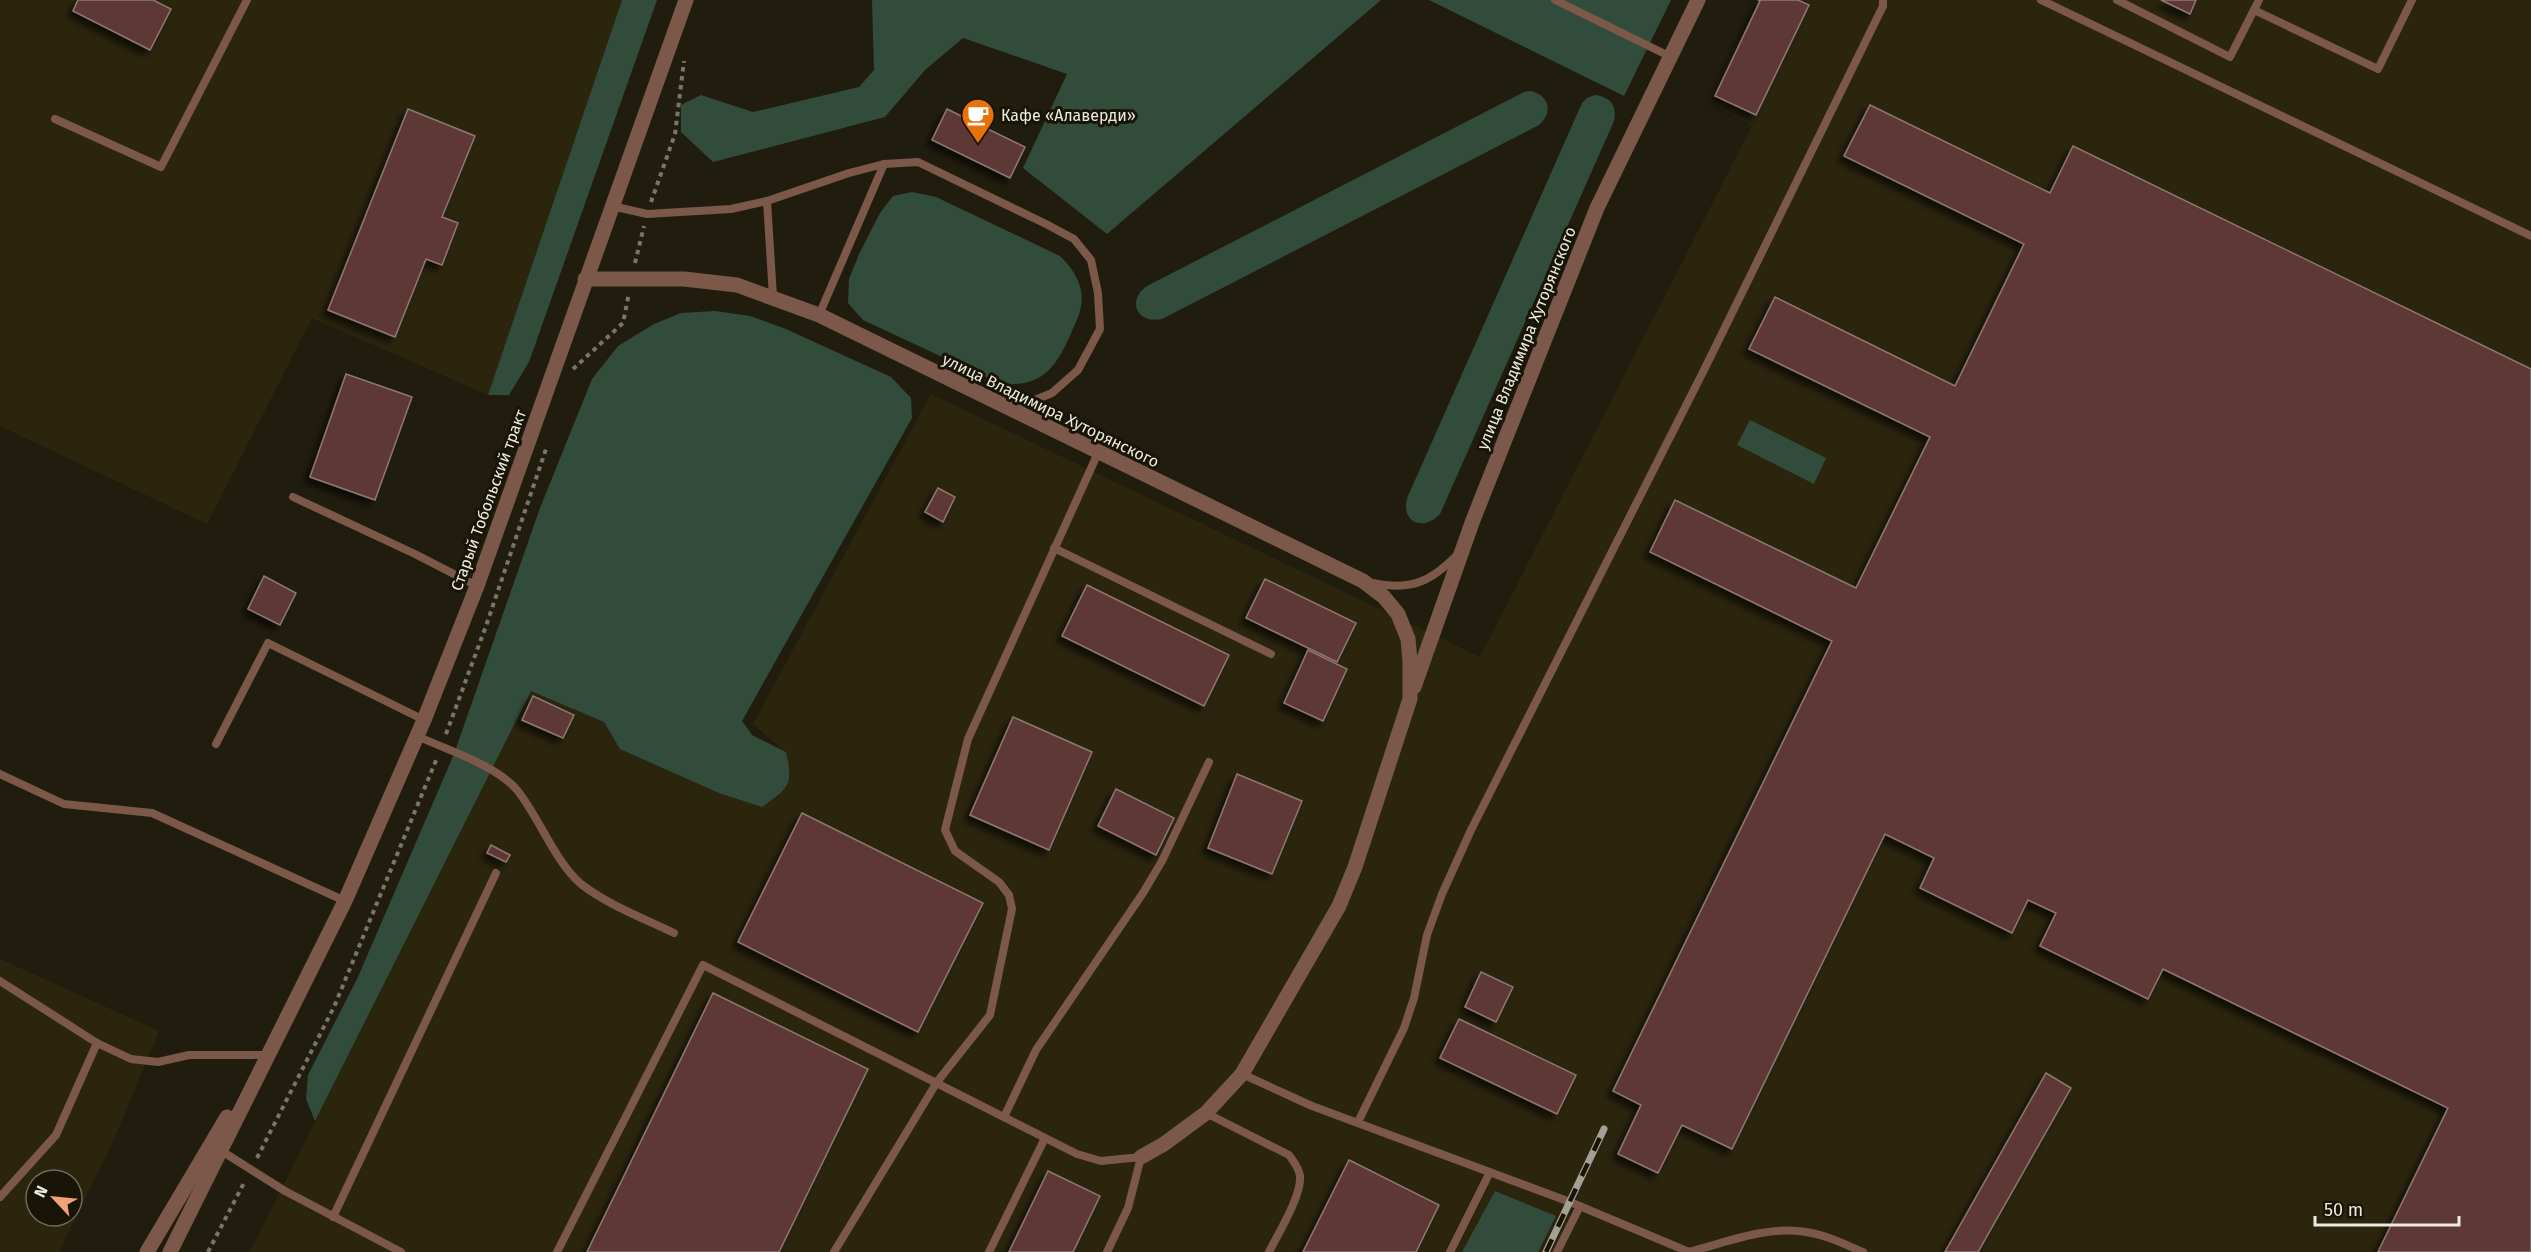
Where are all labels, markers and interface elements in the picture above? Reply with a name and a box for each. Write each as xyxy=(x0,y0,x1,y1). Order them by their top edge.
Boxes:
cafe icon: Кафе «Алаверди» xyxy=(960,97,996,144)
place label: Кафе «Алаверди» xyxy=(1001,106,1136,125)
street label: улица Владимира Хуторянского xyxy=(1473,224,1580,452)
street label: улица Владимира Хуторянского xyxy=(939,350,1162,471)
street label: Старый Тобольский тракт xyxy=(447,406,530,593)
north arrow xyxy=(24,1168,84,1228)
text: N xyxy=(30,1183,52,1201)
scale bar xyxy=(2315,1189,2459,1227)
text: 50 m xyxy=(2324,1199,2363,1221)

